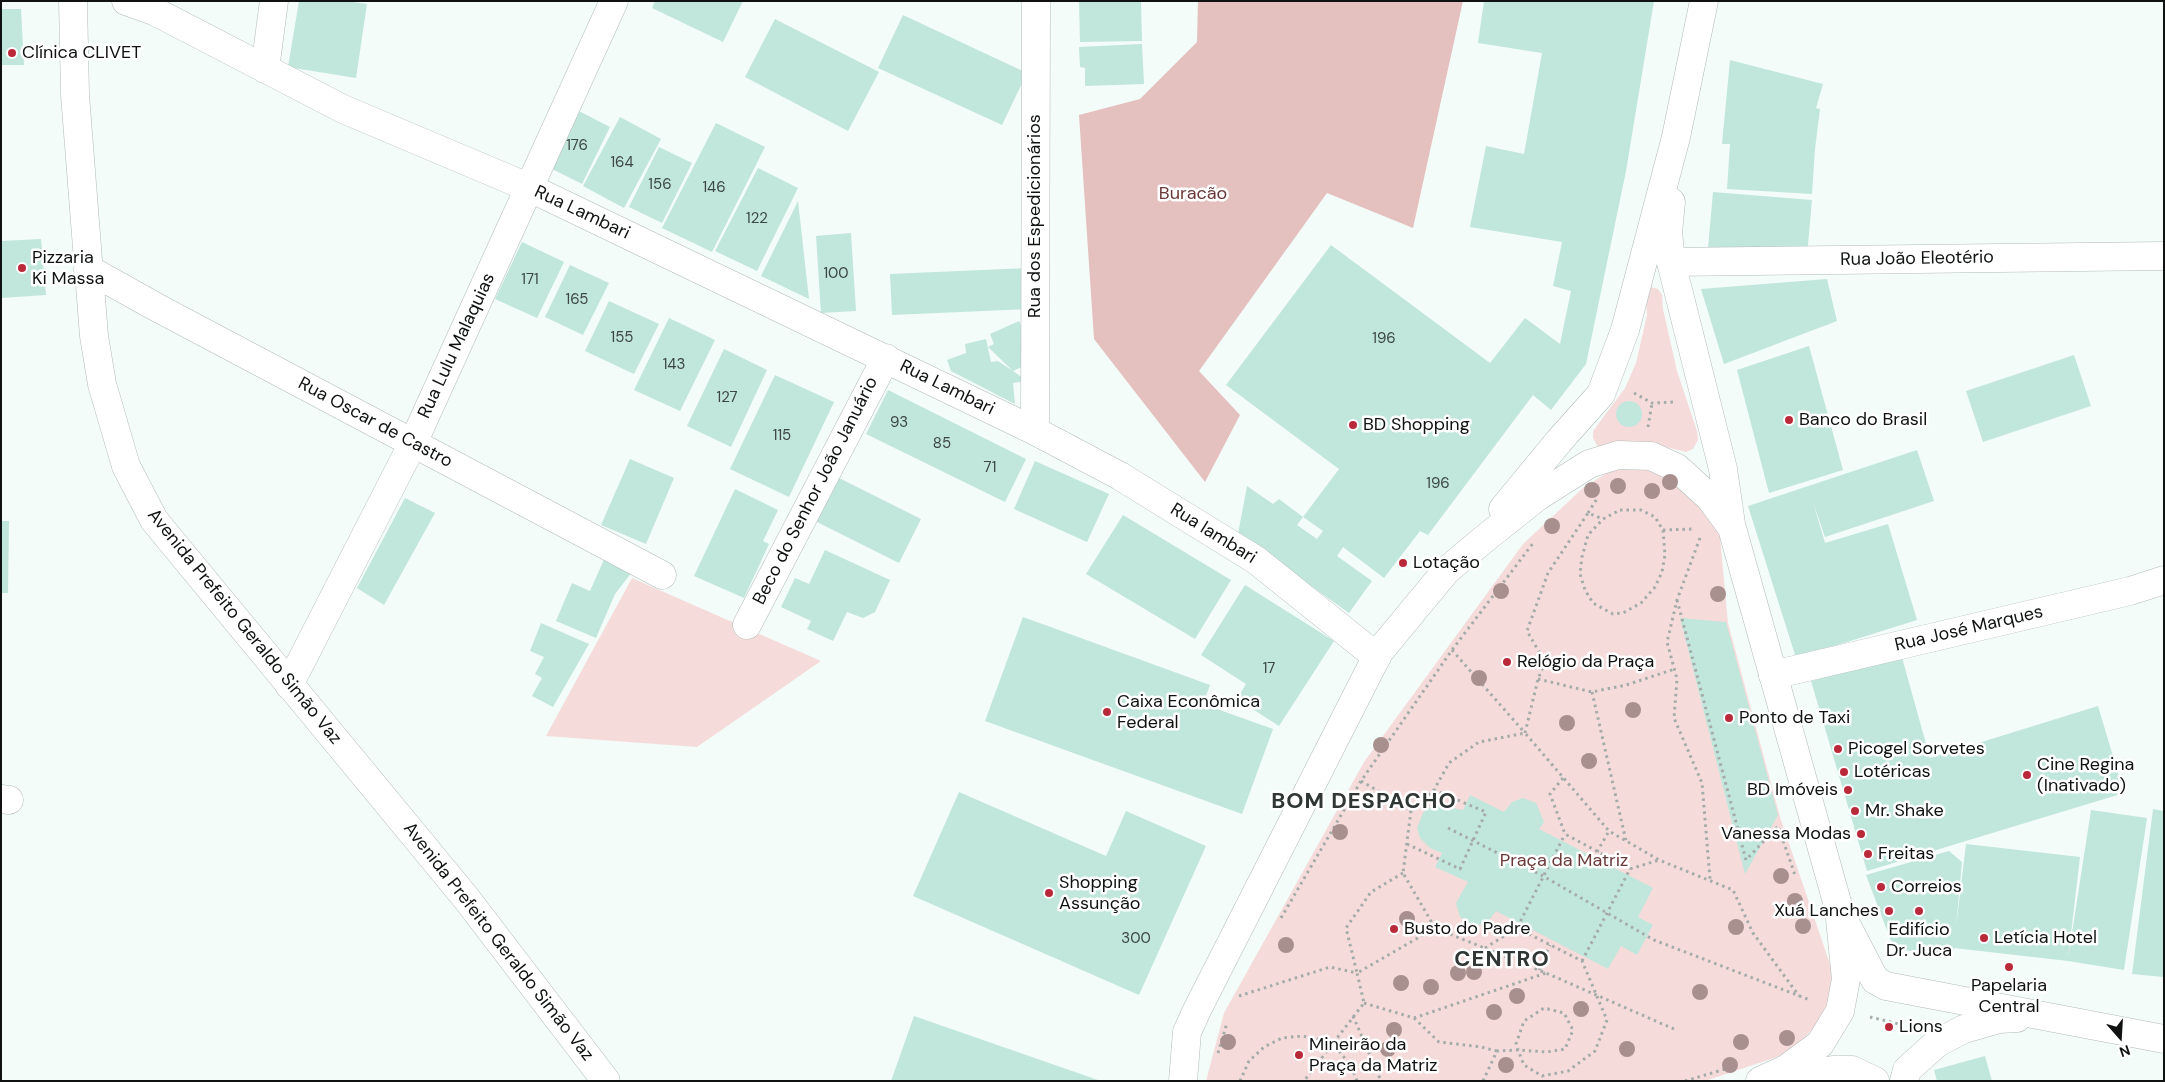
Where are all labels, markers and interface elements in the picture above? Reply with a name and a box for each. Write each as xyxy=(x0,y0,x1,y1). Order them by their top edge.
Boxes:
place label: Clínica CLIVET xyxy=(22,42,141,64)
marker: Clínica CLIVET xyxy=(6,47,18,59)
street label: Rua dos Espedicionários xyxy=(1024,114,1046,318)
house number: 176 xyxy=(566,137,588,155)
house number: 164 xyxy=(610,154,634,172)
house number: 156 xyxy=(648,176,672,194)
house number: 146 xyxy=(702,179,726,197)
street label: Rua Lambari xyxy=(531,181,633,245)
park label: Buracão xyxy=(1159,183,1227,205)
house number: 122 xyxy=(746,210,768,228)
place label: Pizzaria Ki Massa xyxy=(32,247,104,290)
street label: Rua João Eleotério xyxy=(1840,247,1994,271)
marker: Pizzaria Ki Massa xyxy=(16,262,28,274)
house number: 100 xyxy=(823,265,849,283)
street label: Rua Lulu Malaquias xyxy=(414,270,500,422)
house number: 171 xyxy=(521,271,539,289)
house number: 165 xyxy=(566,291,588,309)
house number: 155 xyxy=(611,329,633,347)
house number: 196 xyxy=(1372,330,1396,348)
house number: 143 xyxy=(663,356,685,374)
street label: Rua Lambari xyxy=(896,356,998,420)
street label: Rua Oscar de Castro xyxy=(294,373,456,473)
street label: Beco do Senhor João Januário xyxy=(749,373,883,609)
house number: 127 xyxy=(716,389,738,407)
place label: Banco do Brasil xyxy=(1799,409,1927,431)
house number: 93 xyxy=(890,414,908,432)
place label: BD Shopping xyxy=(1363,414,1470,436)
marker: Banco do Brasil xyxy=(1783,414,1795,426)
marker: BD Shopping xyxy=(1347,419,1359,431)
house number: 115 xyxy=(773,427,791,445)
house number: 85 xyxy=(933,435,951,453)
house number: 71 xyxy=(984,459,996,477)
house number: 196 xyxy=(1426,475,1450,493)
street label: Rua lambari xyxy=(1166,499,1260,569)
street label: Avenida Prefeito Geraldo Simão Vaz xyxy=(142,505,346,749)
place label: Lotação xyxy=(1413,552,1480,574)
marker: Lotação xyxy=(1397,557,1409,569)
street label: Rua José Marques xyxy=(1893,601,2045,657)
place label: Relógio da Praça xyxy=(1517,651,1654,673)
marker: Relógio da Praça xyxy=(1501,656,1513,668)
house number: 17 xyxy=(1263,660,1275,678)
place label: Caixa Econômica Federal xyxy=(1117,691,1260,734)
marker: Caixa Econômica Federal xyxy=(1101,706,1113,718)
place label: Ponto de Taxi xyxy=(1739,707,1850,729)
marker: Ponto de Taxi xyxy=(1723,712,1735,724)
place label: Picogel Sorvetes xyxy=(1848,738,1985,760)
marker: Picogel Sorvetes xyxy=(1832,743,1844,755)
place label: Cine Regina (Inativado) xyxy=(2037,754,2134,796)
place label: Lotéricas xyxy=(1854,761,1931,783)
marker: Lotéricas xyxy=(1838,766,1850,778)
marker: Cine Regina (Inativado) xyxy=(2021,769,2033,781)
place label: BD Imóveis xyxy=(1747,779,1838,801)
marker: BD Imóveis xyxy=(1842,784,1854,796)
district label: BOM DESPACHO xyxy=(1270,789,1458,815)
place label: Mr. Shake xyxy=(1865,800,1944,822)
marker: Mr. Shake xyxy=(1849,805,1861,817)
street label: Avenida Prefeito Geraldo Simão Vaz xyxy=(398,819,598,1065)
place label: Vanessa Modas xyxy=(1721,823,1851,845)
marker: Vanessa Modas xyxy=(1855,828,1867,840)
place label: Freitas xyxy=(1878,843,1934,865)
marker: Freitas xyxy=(1862,848,1874,860)
park label: Praça da Matriz xyxy=(1500,850,1628,872)
place label: Shopping Assunção xyxy=(1059,872,1140,914)
place label: Correios xyxy=(1891,876,1962,898)
marker: Correios xyxy=(1875,881,1887,893)
marker: Shopping Assunção xyxy=(1043,887,1055,899)
place label: Xuá Lanches xyxy=(1774,900,1879,922)
marker: Xuá Lanches xyxy=(1883,905,1895,917)
marker: Edifício Dr. Juca xyxy=(1913,905,1925,917)
place label: Busto do Padre xyxy=(1404,918,1530,940)
place label: Edifício Dr. Juca xyxy=(1886,919,1952,962)
marker: Busto do Padre xyxy=(1388,923,1400,935)
place label: Letícia Hotel xyxy=(1994,927,2097,949)
house number: 300 xyxy=(1121,930,1151,948)
marker: Letícia Hotel xyxy=(1978,932,1990,944)
district label: CENTRO xyxy=(1454,947,1550,973)
marker: Papelaria Central xyxy=(2003,961,2015,973)
place label: Papelaria Central xyxy=(1971,975,2047,1018)
north arrow xyxy=(2095,1012,2145,1062)
place label: Lions xyxy=(1899,1016,1943,1038)
marker: Lions xyxy=(1883,1021,1895,1033)
place label: Mineirão da Praça da Matriz xyxy=(1309,1034,1438,1076)
text: N xyxy=(2117,1041,2133,1061)
marker: Mineirão da Praça da Matriz xyxy=(1293,1049,1305,1061)

